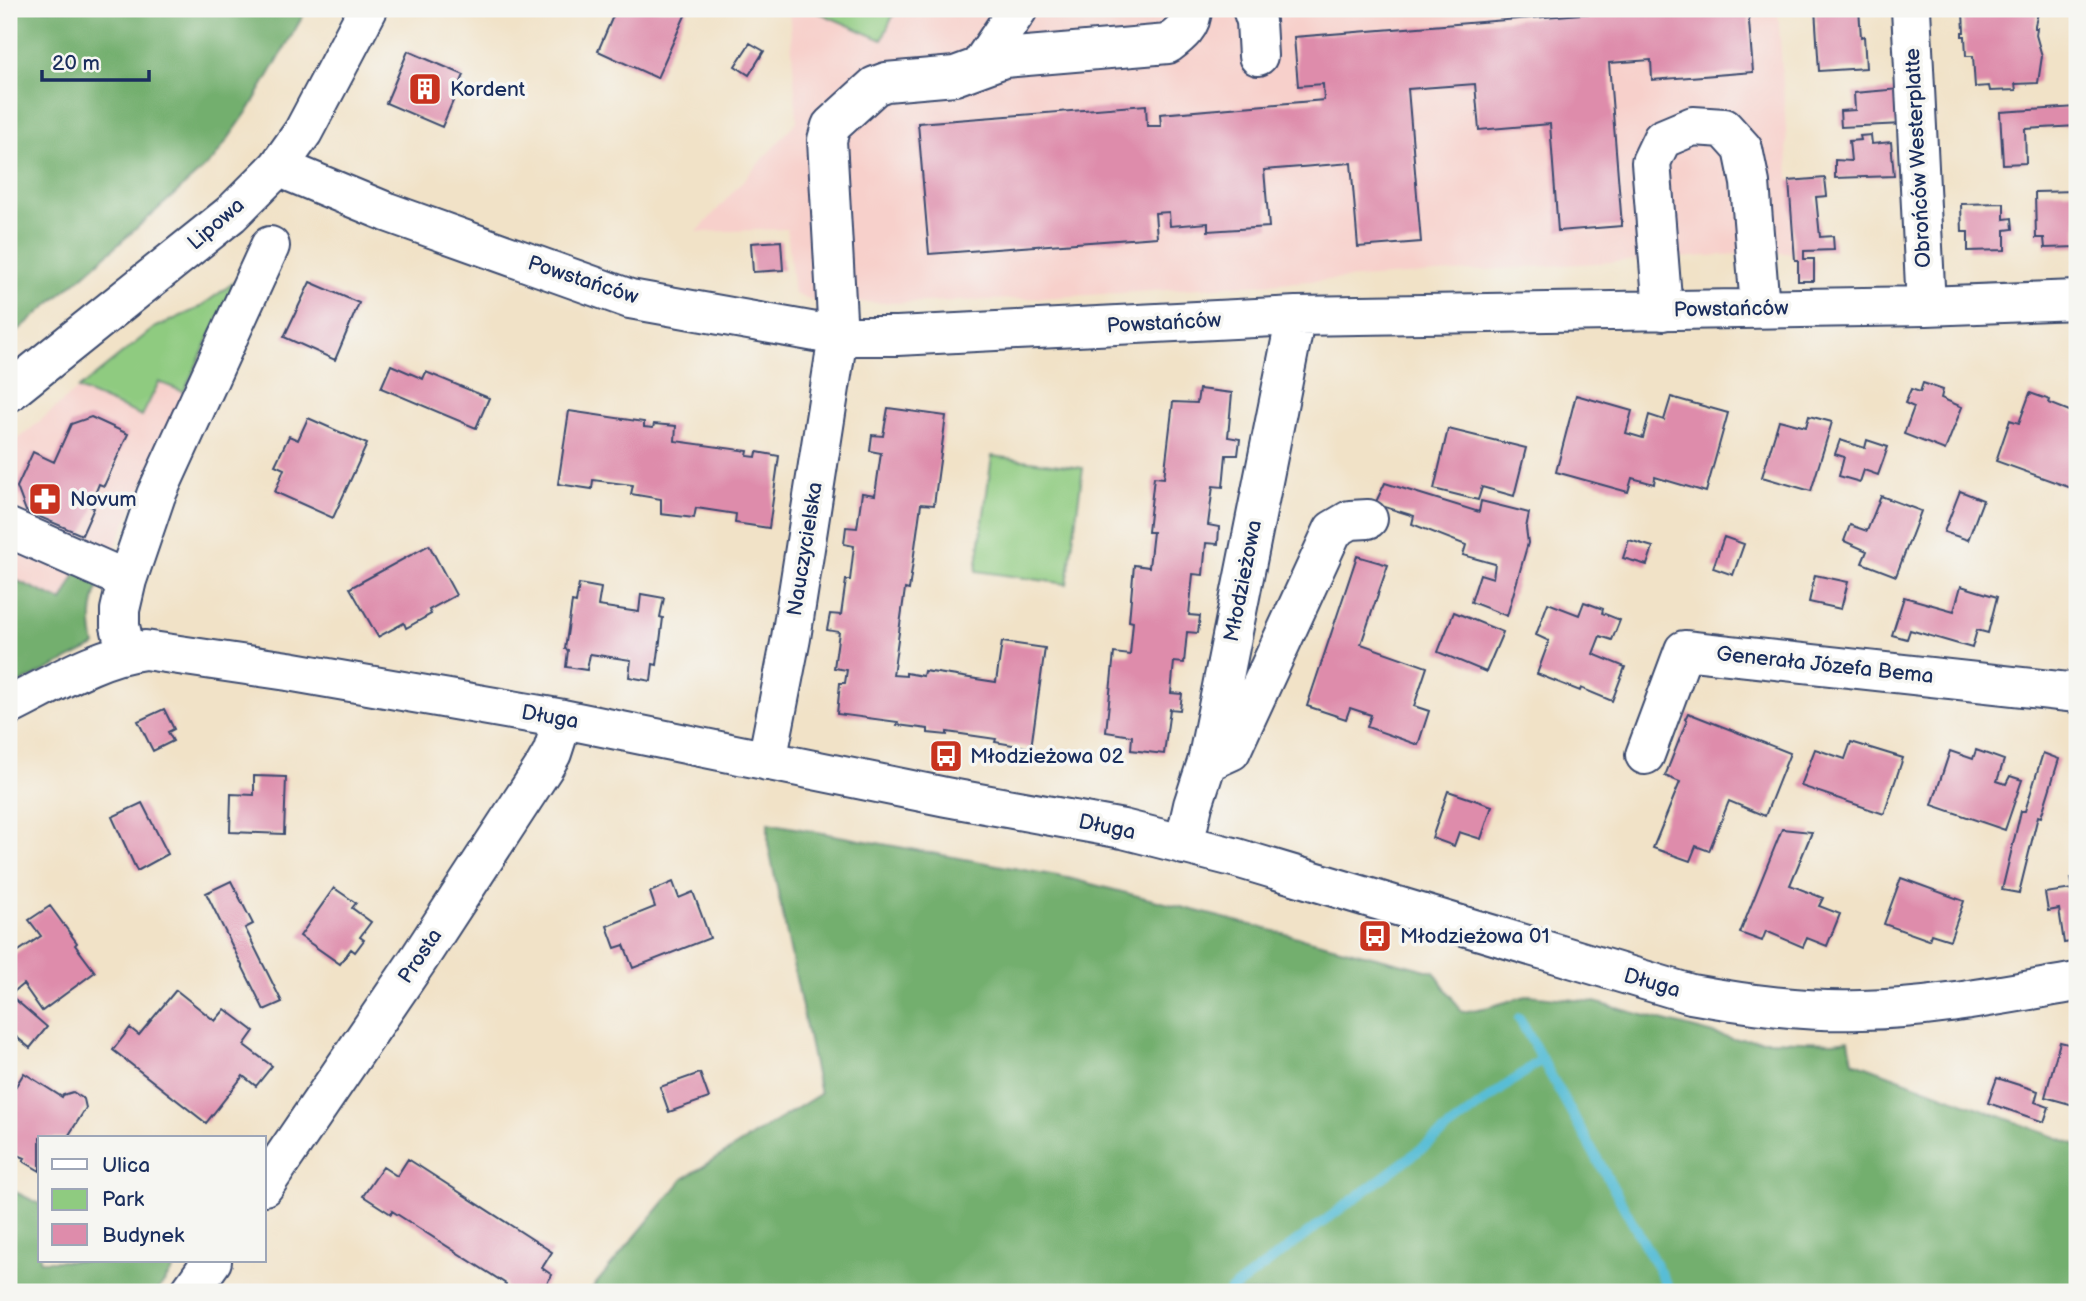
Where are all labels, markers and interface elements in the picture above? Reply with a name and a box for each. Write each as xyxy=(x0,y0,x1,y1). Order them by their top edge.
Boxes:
scale bar xyxy=(42,38,149,82)
street label: Obrońców Westerplatte xyxy=(1900,47,1936,269)
text: 20 m xyxy=(52,51,100,76)
building icon: Kordent xyxy=(406,70,444,108)
place label: Kordent xyxy=(450,77,526,102)
street label: Lipowa xyxy=(183,193,249,255)
street label: Powstańców xyxy=(525,250,641,310)
street label: Powstańców xyxy=(1673,295,1789,323)
street label: Powstańców xyxy=(1106,308,1222,338)
pharmacy icon: Novum xyxy=(26,480,64,518)
street label: Nauczycielska xyxy=(782,480,828,618)
place label: Novum xyxy=(70,487,137,512)
street label: Młodzieżowa xyxy=(1219,518,1267,644)
street label: Generała Józefa Bema xyxy=(1715,641,1935,689)
street label: Długa xyxy=(520,700,580,734)
bus stop icon: Młodzieżowa 02 xyxy=(927,737,965,775)
place label: Młodzieżowa 02 xyxy=(970,744,1124,769)
street label: Długa xyxy=(1076,809,1138,845)
bus stop icon: Młodzieżowa 01 xyxy=(1356,917,1394,955)
street label: Prosta xyxy=(393,924,447,988)
place label: Młodzieżowa 01 xyxy=(1400,924,1550,949)
street label: Długa xyxy=(1621,963,1683,1003)
legend xyxy=(38,1136,266,1262)
text: Ulica xyxy=(102,1153,150,1178)
text: Park xyxy=(102,1187,145,1212)
text: Budynek xyxy=(102,1223,185,1248)

